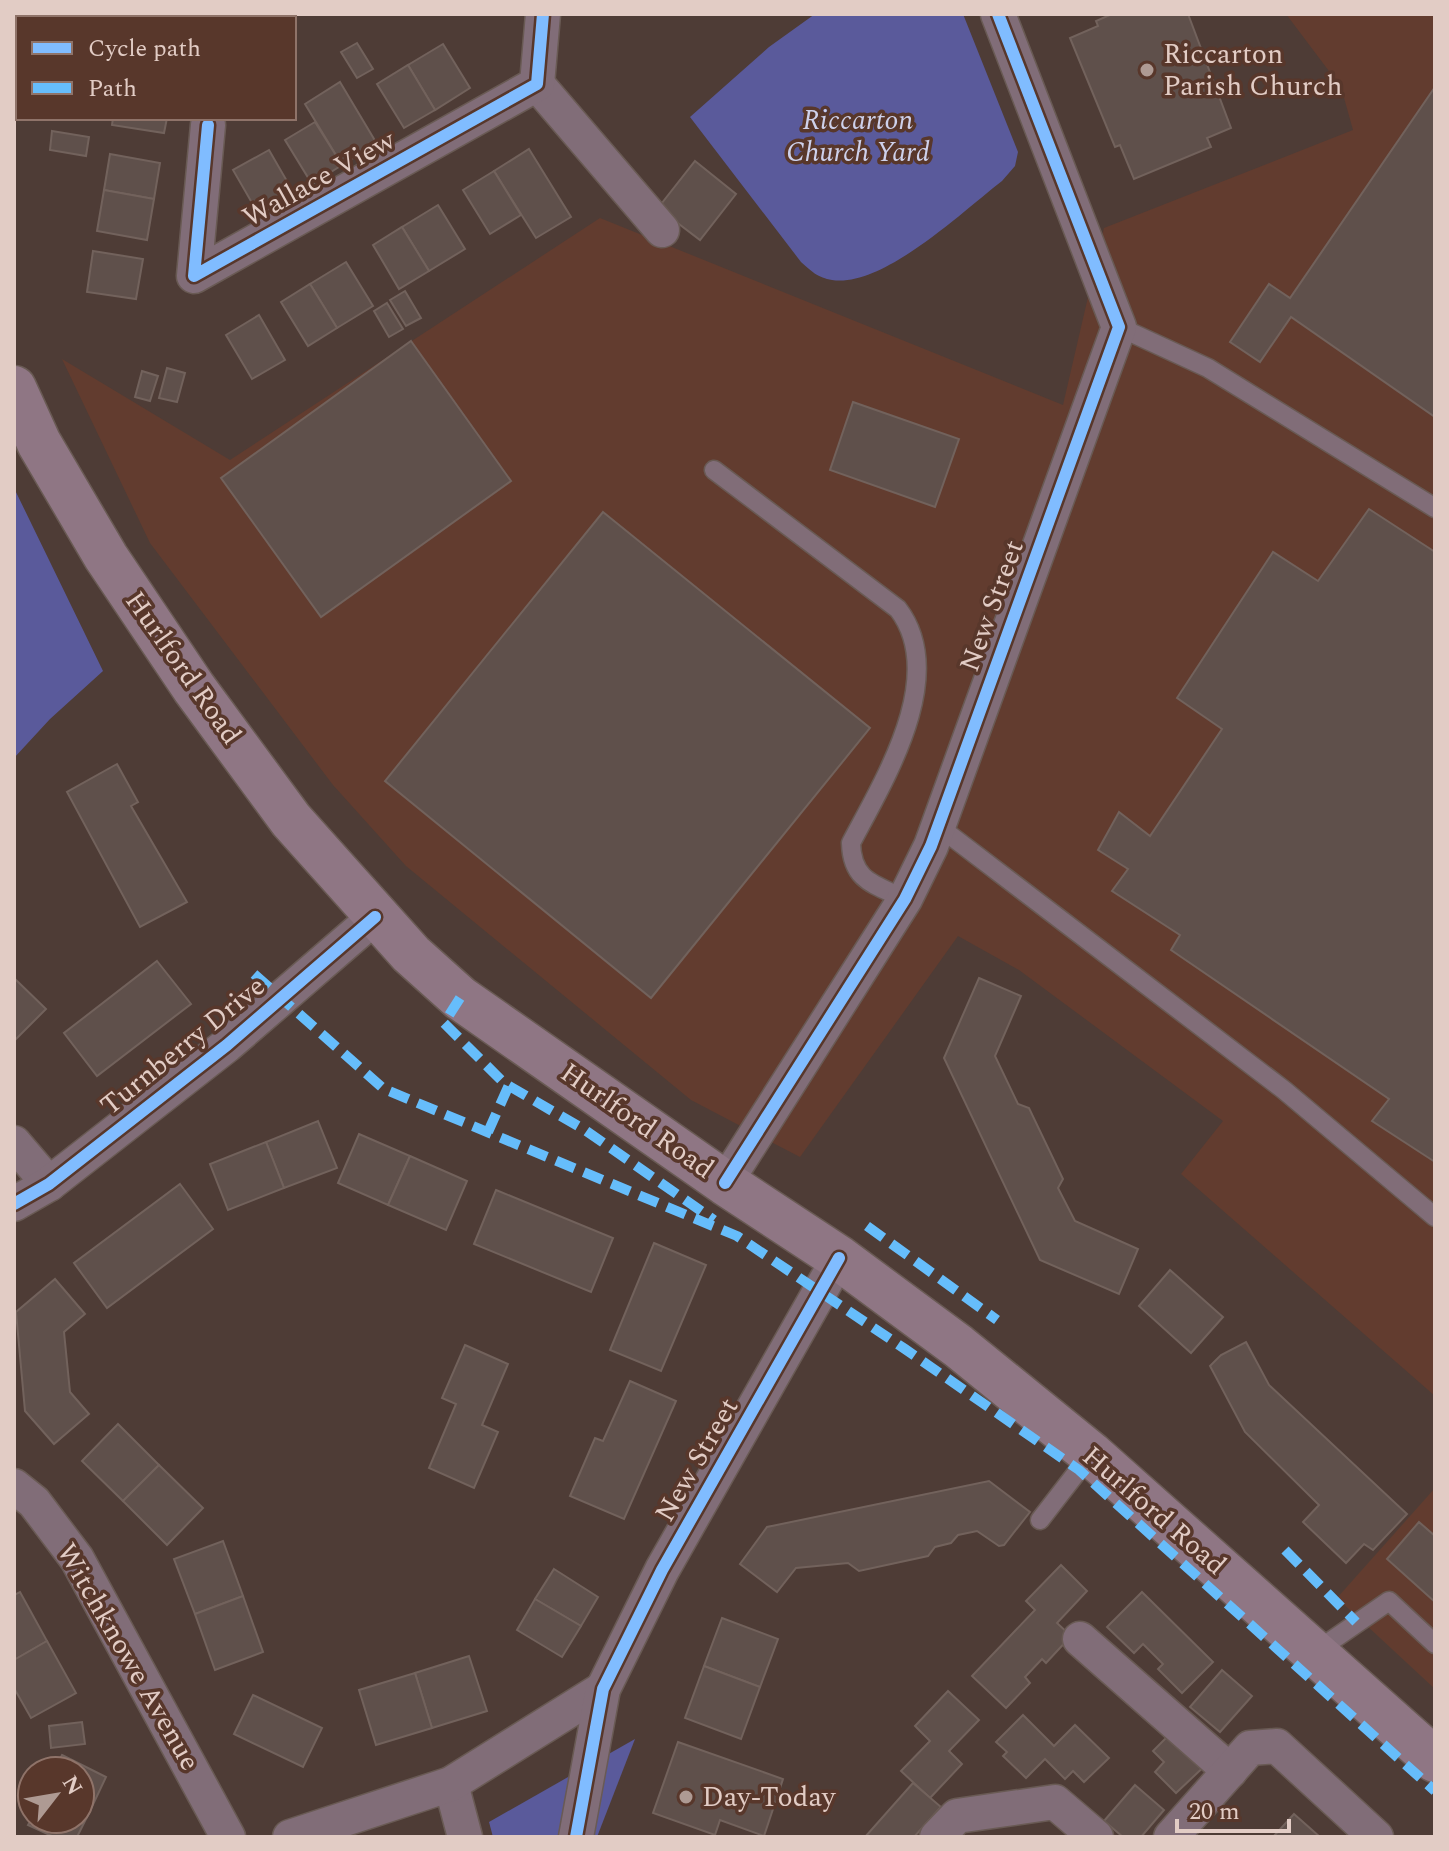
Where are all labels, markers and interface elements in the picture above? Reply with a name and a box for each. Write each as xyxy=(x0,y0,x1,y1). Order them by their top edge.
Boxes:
legend xyxy=(16,16,296,120)
text: Cycle path xyxy=(88,31,201,67)
place label: Riccarton Parish Church xyxy=(1163,33,1342,108)
marker: Riccarton Parish Church xyxy=(1138,61,1156,79)
text: Path xyxy=(88,71,137,107)
park label: Riccarton Church Yard xyxy=(786,99,930,174)
street label: Wallace View xyxy=(235,119,404,239)
street label: New Street xyxy=(948,534,1036,678)
street label: Hurlford Road xyxy=(114,582,252,754)
street label: Turnberry Drive xyxy=(91,966,275,1126)
street label: Hurlford Road xyxy=(551,1052,723,1190)
street label: New Street xyxy=(644,1390,750,1530)
street label: Hurlford Road xyxy=(1072,1436,1236,1586)
street label: Witchknowe Avenue xyxy=(45,1535,211,1779)
north arrow xyxy=(16,1755,96,1835)
text: N xyxy=(53,1769,91,1802)
place label: Day-Today xyxy=(702,1776,837,1819)
scale bar xyxy=(1177,1783,1289,1833)
marker: Day-Today xyxy=(677,1788,695,1806)
text: 20 m xyxy=(1189,1794,1240,1830)

